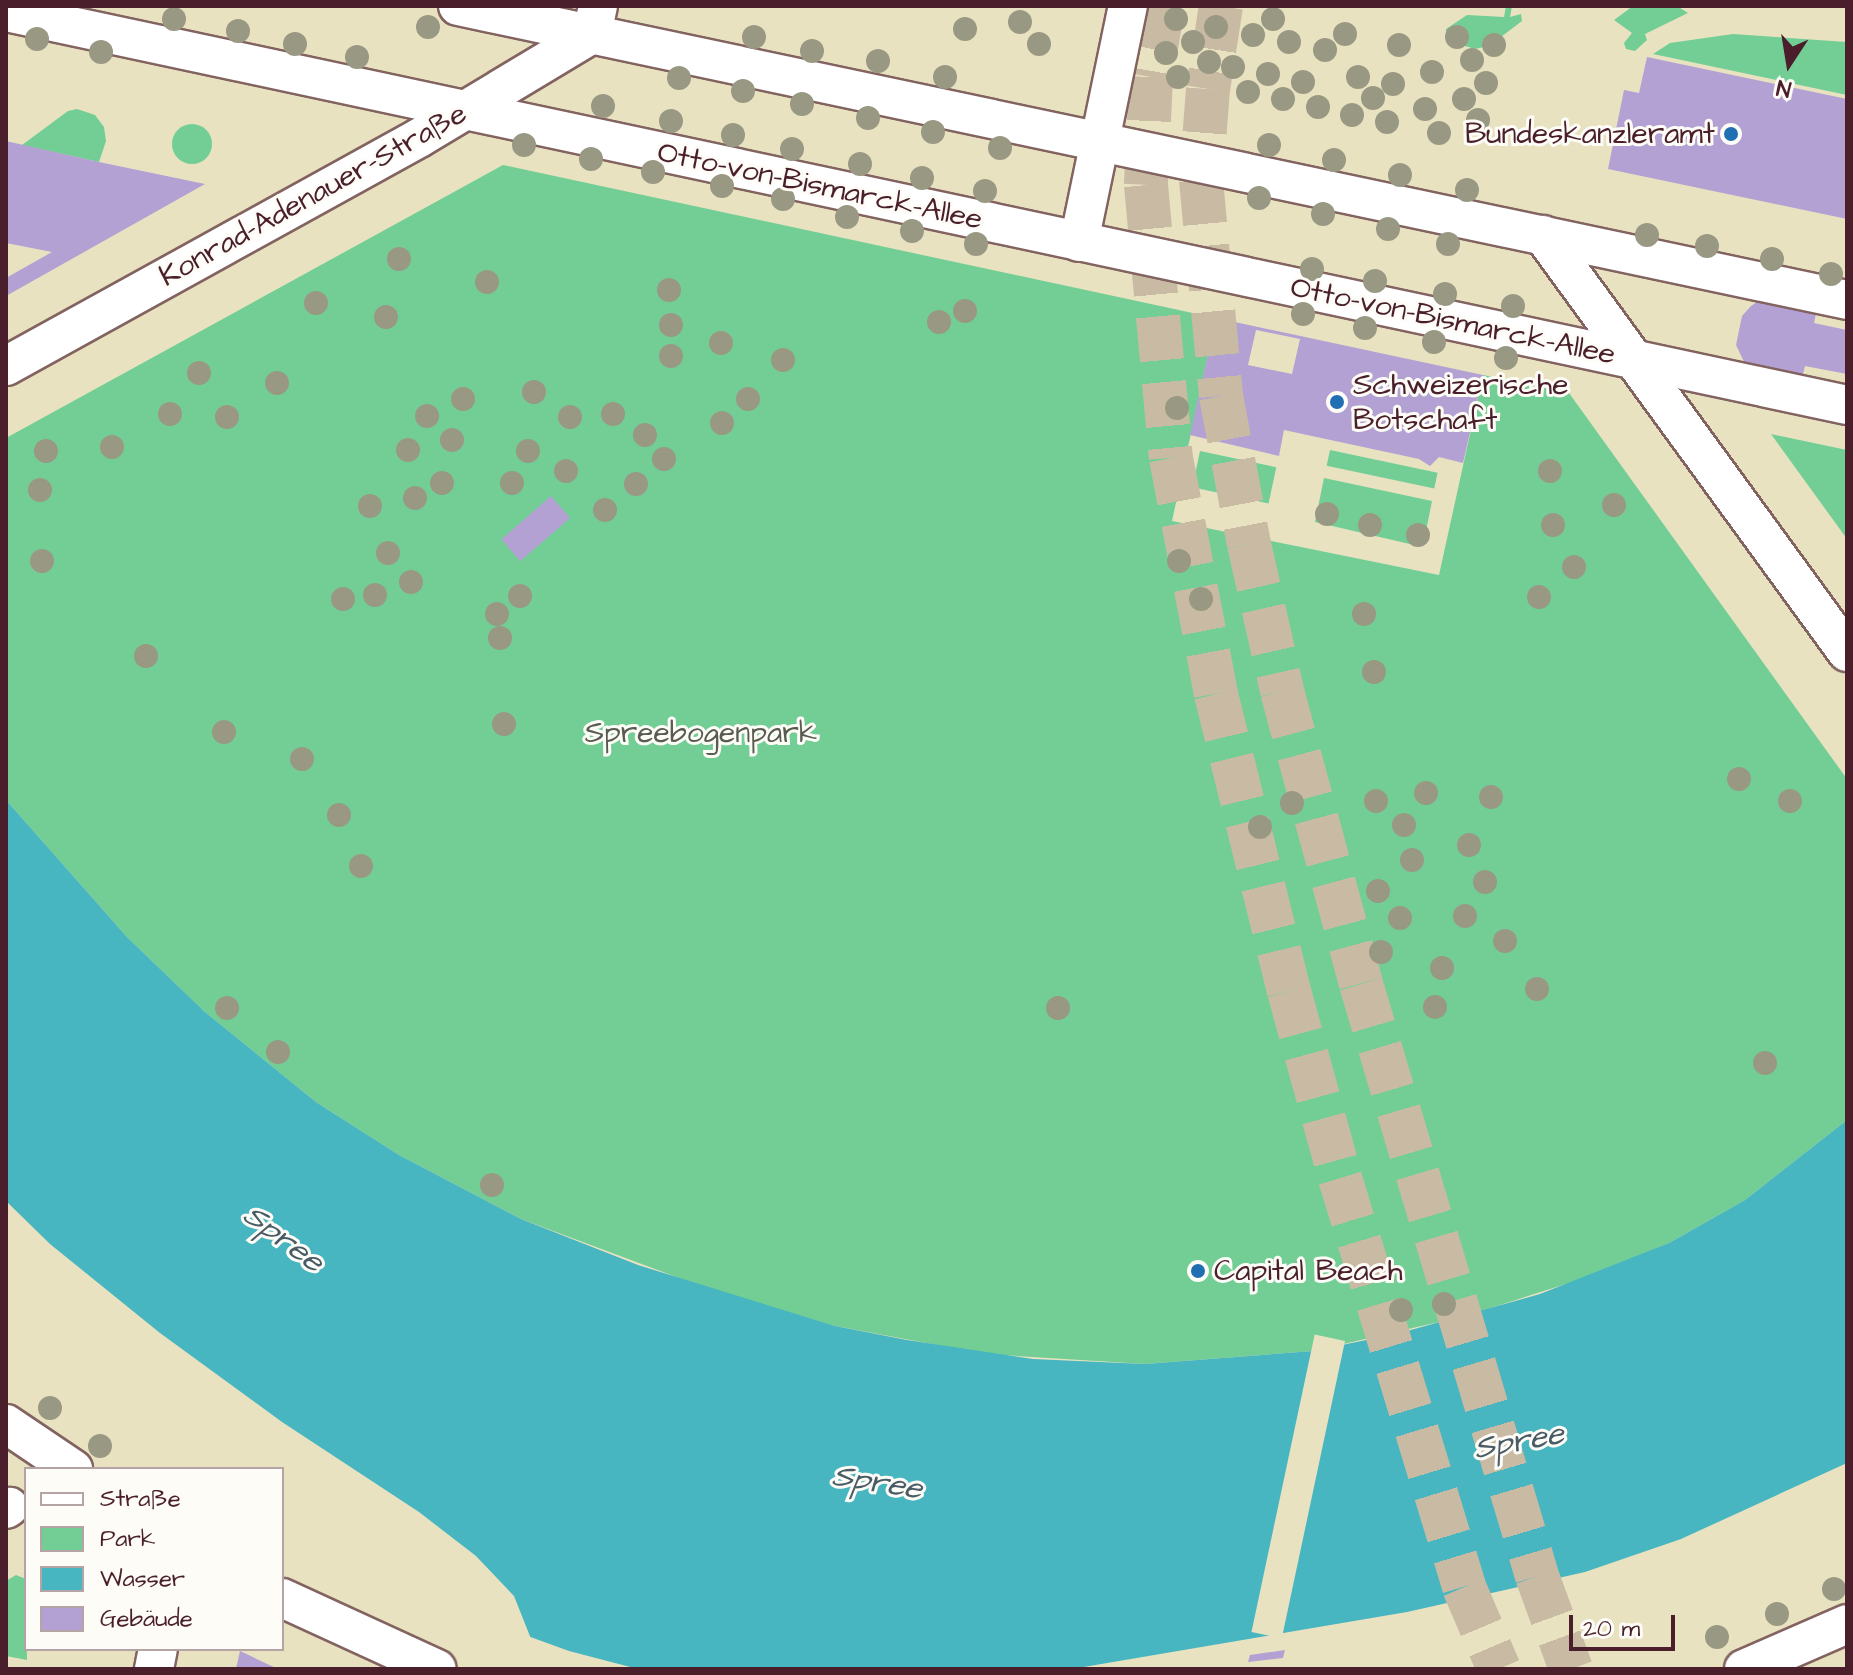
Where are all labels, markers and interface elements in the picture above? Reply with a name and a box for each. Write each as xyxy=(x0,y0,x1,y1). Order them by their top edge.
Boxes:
north arrow xyxy=(1749,24,1829,104)
text: N xyxy=(1774,71,1794,105)
street label: Konrad-Adenauer-Straße xyxy=(153,95,473,295)
place label: Bundeskanzleramt xyxy=(1465,116,1715,152)
marker: Bundeskanzleramt xyxy=(1722,125,1740,143)
street label: Otto-von-Bismarck-Allee xyxy=(654,134,986,238)
street label: Otto-von-Bismarck-Allee xyxy=(1287,269,1619,373)
place label: Schweizerische Botschaft xyxy=(1353,367,1568,438)
marker: Schweizerische Botschaft xyxy=(1328,393,1346,411)
park label: Spreebogenpark xyxy=(585,715,817,751)
water label: Spree xyxy=(235,1196,331,1282)
place label: Capital Beach xyxy=(1214,1253,1403,1289)
marker: Capital Beach xyxy=(1189,1262,1207,1280)
water label: Spree xyxy=(1471,1415,1567,1469)
water label: Spree xyxy=(829,1457,925,1509)
legend xyxy=(24,1467,284,1651)
text: Straße xyxy=(100,1482,181,1516)
text: Park xyxy=(100,1522,156,1556)
text: Wasser xyxy=(100,1562,185,1596)
scale bar xyxy=(1573,1599,1679,1649)
text: Gebäude xyxy=(100,1602,193,1636)
text: 20 m xyxy=(1583,1612,1640,1646)

